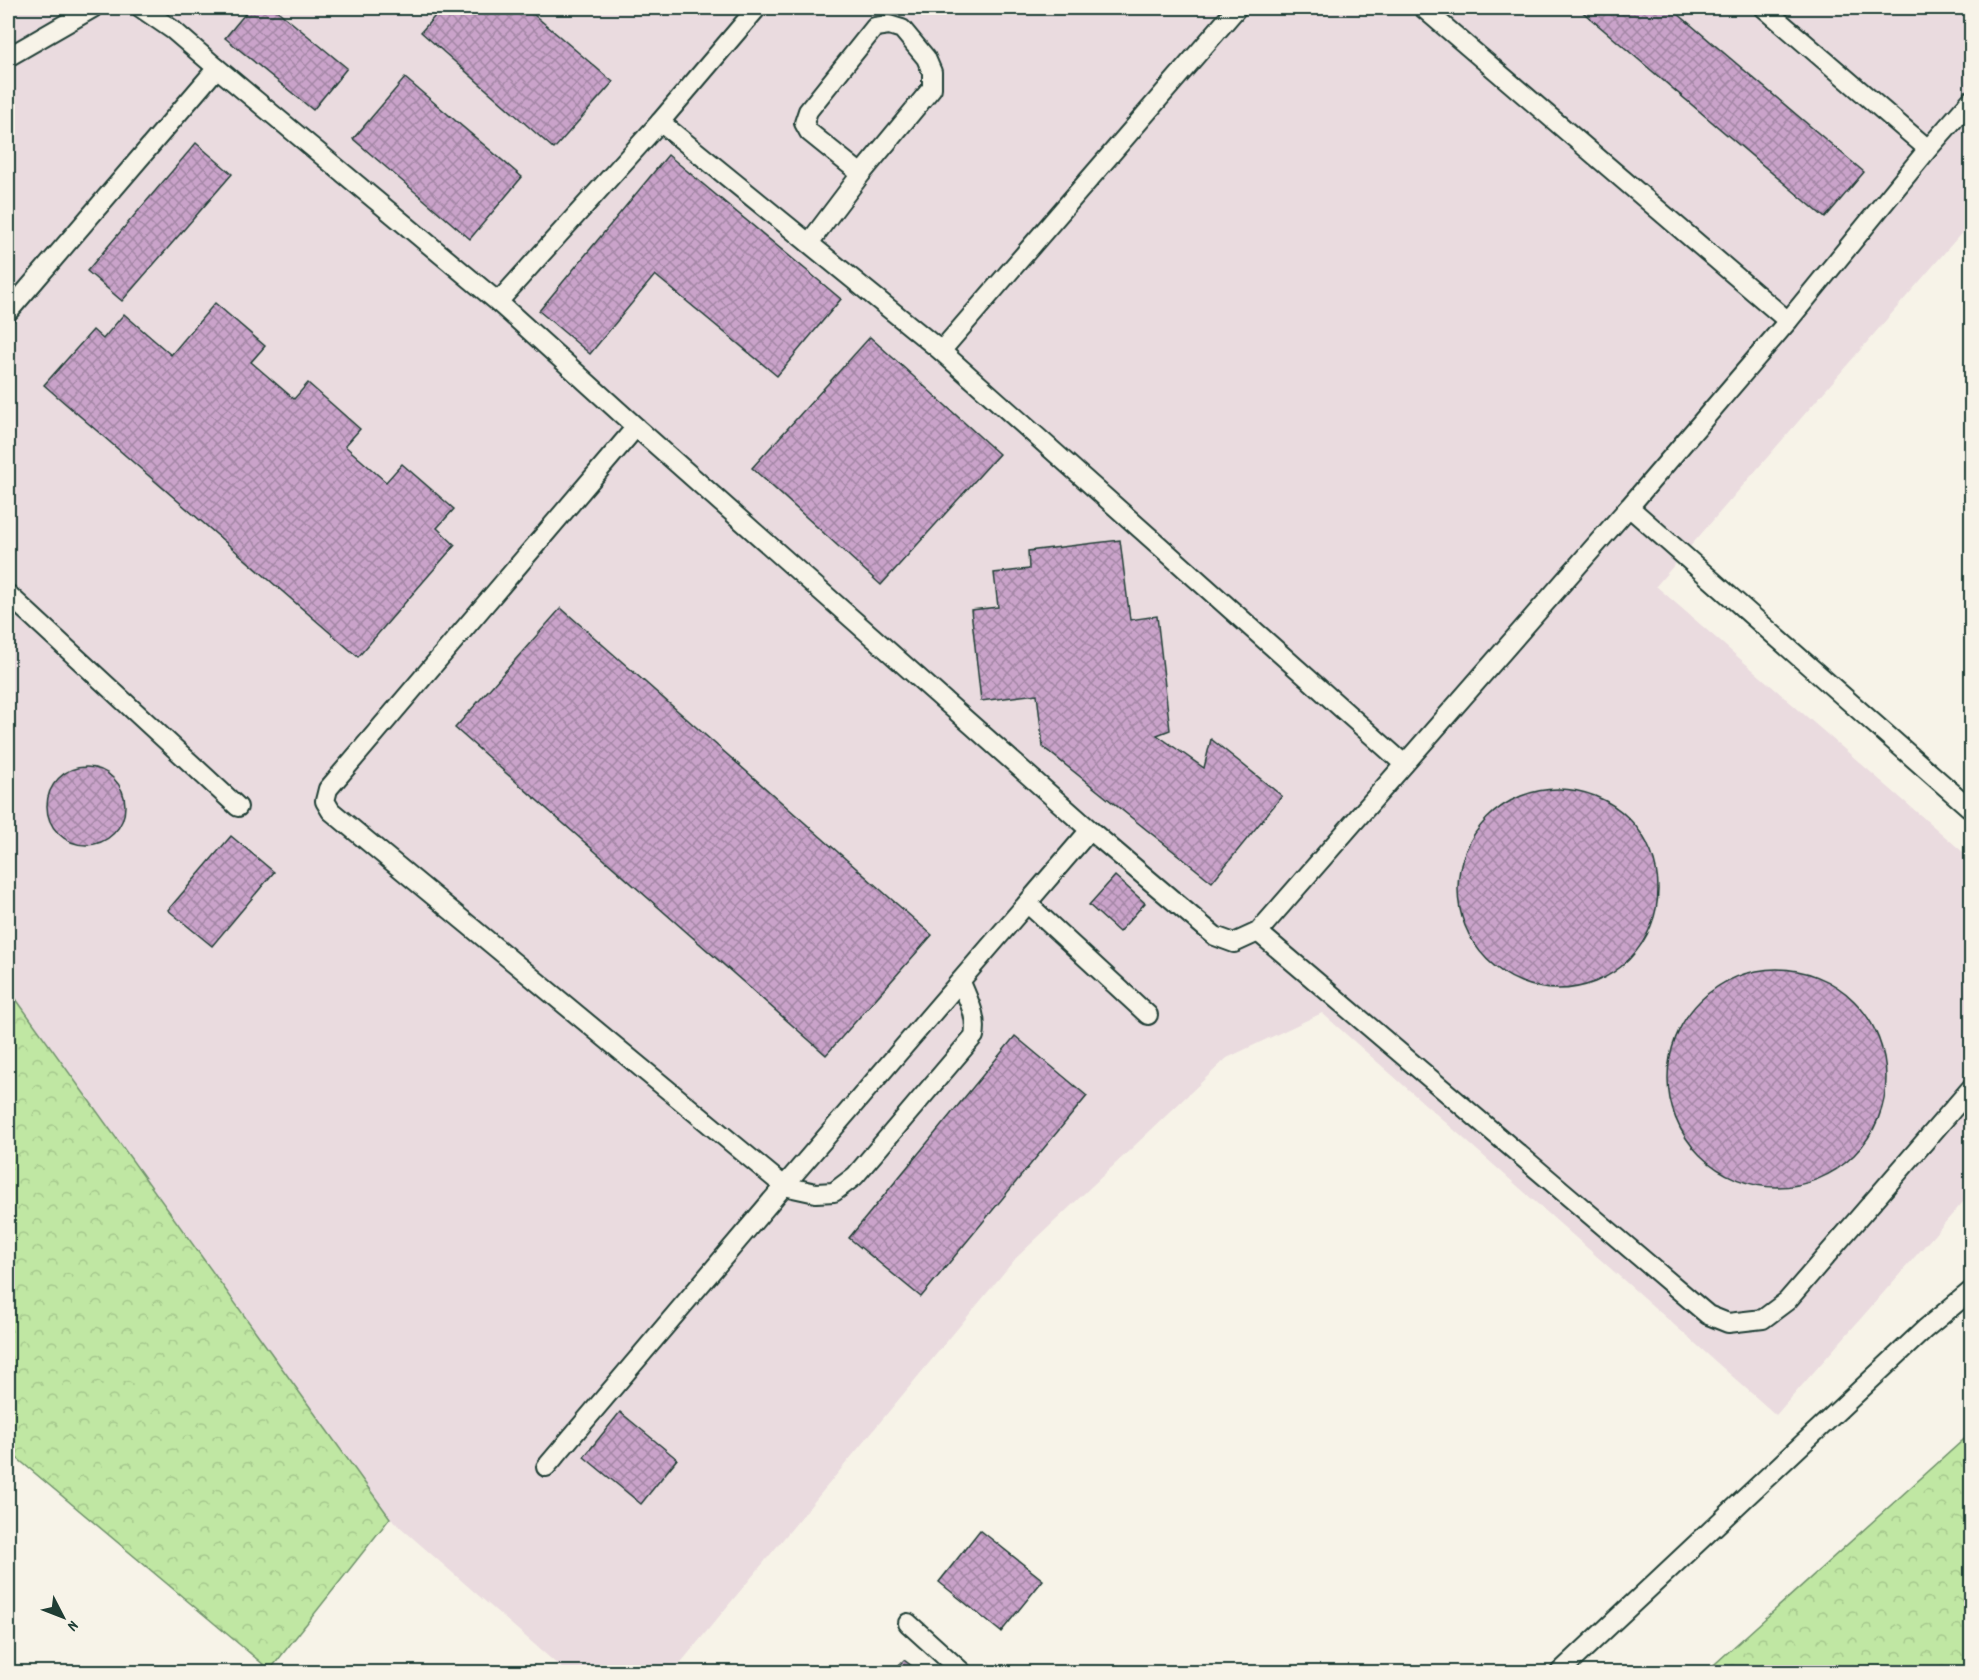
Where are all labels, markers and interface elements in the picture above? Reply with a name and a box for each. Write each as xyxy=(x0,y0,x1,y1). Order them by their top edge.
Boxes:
north arrow xyxy=(33,1587,93,1647)
text: N xyxy=(61,1615,83,1636)

